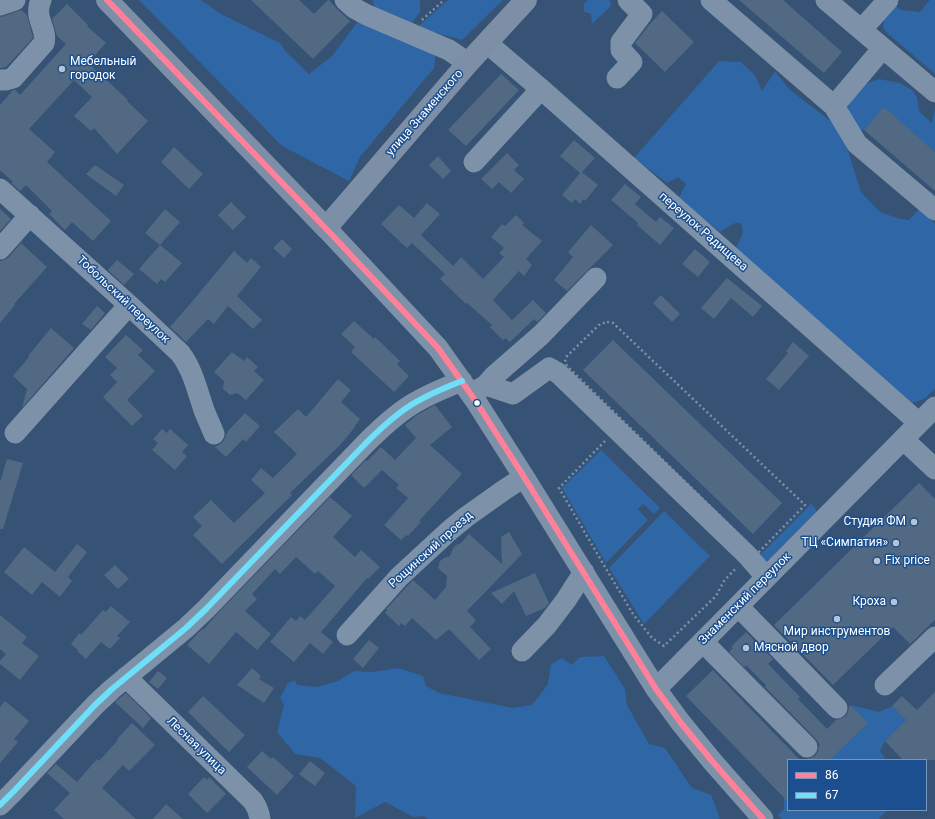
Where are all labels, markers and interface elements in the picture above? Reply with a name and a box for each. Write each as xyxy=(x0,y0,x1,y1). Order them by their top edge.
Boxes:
place label: Мебельный городок xyxy=(70,55,136,83)
marker: Мебельный городок xyxy=(57,64,67,74)
street label: улица Знаменского xyxy=(384,67,466,159)
street label: переулок Радищева xyxy=(656,190,750,274)
street label: Тобольский переулок xyxy=(74,253,172,347)
unlabelled marker xyxy=(472,398,482,408)
street label: Рощинский проезд xyxy=(386,509,476,591)
place label: Студия ФМ xyxy=(844,515,906,529)
marker: Студия ФМ xyxy=(909,517,919,527)
place label: ТЦ «Симпатия» xyxy=(802,536,888,550)
marker: ТЦ «Симпатия» xyxy=(891,538,901,548)
street label: Знаменский переулок xyxy=(696,550,794,648)
place label: Fix price xyxy=(885,554,930,568)
marker: Fix price xyxy=(872,556,882,566)
place label: Кроха xyxy=(852,595,886,609)
marker: Кроха xyxy=(889,597,899,607)
marker: Мир инструментов xyxy=(832,614,842,624)
place label: Мир инструментов xyxy=(784,625,890,639)
place label: Мясной двор xyxy=(754,641,829,655)
marker: Мясной двор xyxy=(741,643,751,653)
street label: Лесная улица xyxy=(163,714,229,778)
legend xyxy=(787,759,927,811)
text: 86 xyxy=(825,768,839,782)
text: 67 xyxy=(825,788,839,802)

